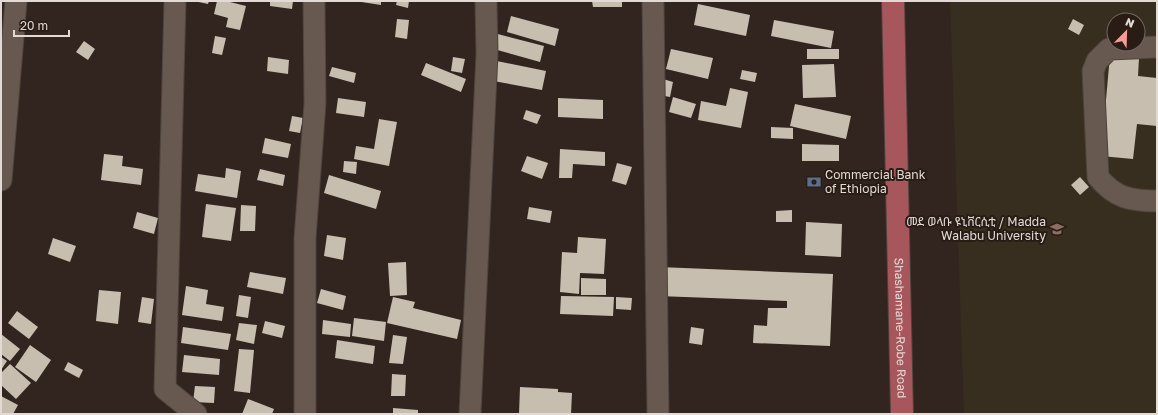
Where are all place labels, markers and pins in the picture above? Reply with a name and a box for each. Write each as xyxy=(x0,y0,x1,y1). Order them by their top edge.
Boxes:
place label: Commercial Bank of Ethiopia xyxy=(825,167,926,196)
bank icon: Commercial Bank of Ethiopia xyxy=(806,174,822,190)
place label: መደ ወላቡ ዩኒቨርሲቲ / Madda Walabu University xyxy=(906,214,1046,243)
school or university icon: መደ ወላቡ ዩኒቨርሲቲ / Madda Walabu University xyxy=(1049,221,1065,237)

